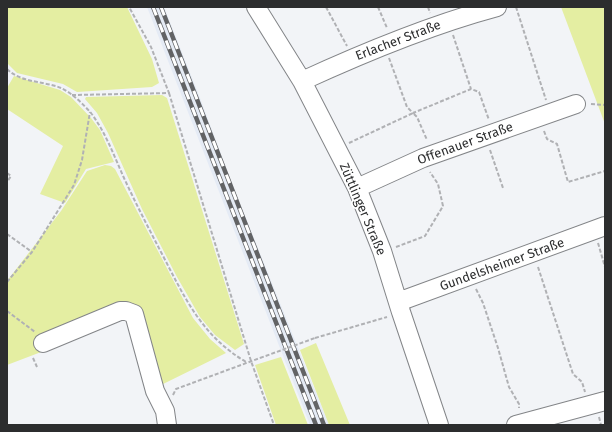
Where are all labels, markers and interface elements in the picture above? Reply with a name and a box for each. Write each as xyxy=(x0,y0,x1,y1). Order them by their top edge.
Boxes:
street label: Erlacher Straße xyxy=(353,17,443,63)
street label: Offenauer Straße xyxy=(415,119,515,167)
street label: Züttlinger Straße xyxy=(337,161,389,257)
street label: Gundelsheimer Straße xyxy=(438,234,566,294)

